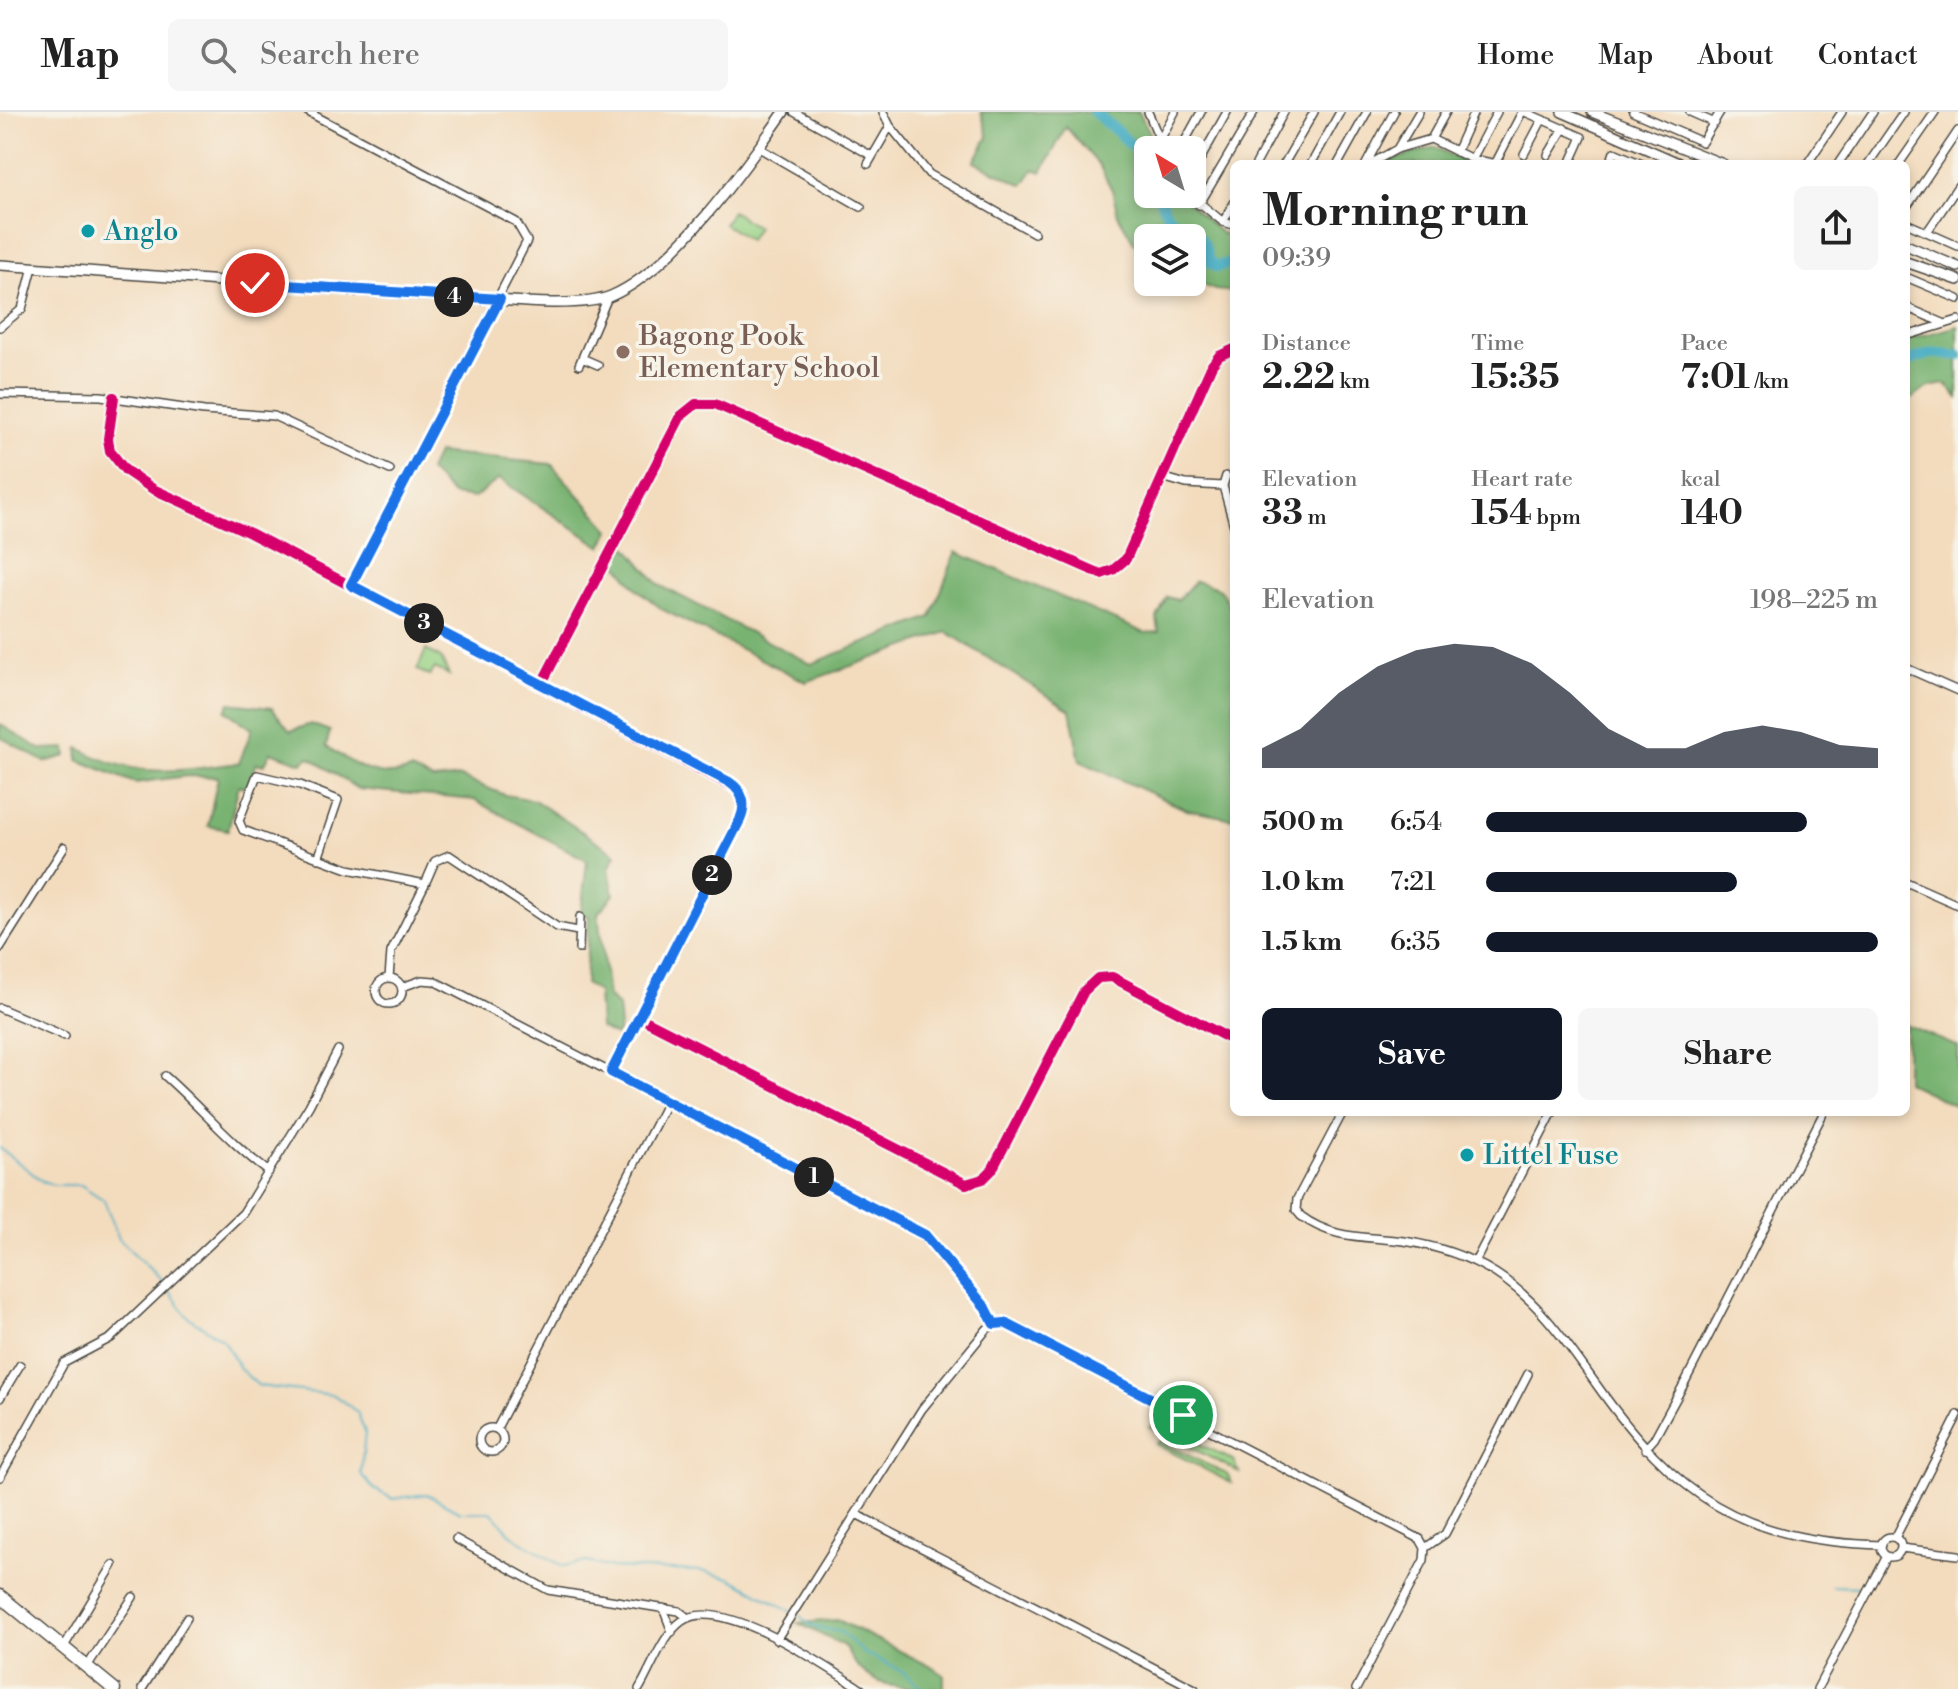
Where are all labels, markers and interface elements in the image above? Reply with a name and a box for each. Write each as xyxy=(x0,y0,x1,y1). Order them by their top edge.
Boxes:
search box xyxy=(168,19,728,91)
text: Map xyxy=(40,32,120,79)
icon: search xyxy=(196,33,240,77)
text: Search here xyxy=(260,36,420,74)
text: Home xyxy=(1478,38,1554,73)
text: Map xyxy=(1598,38,1653,73)
text: About xyxy=(1697,38,1774,73)
text: Contact xyxy=(1818,38,1918,73)
north arrow xyxy=(1134,136,1206,208)
map controls xyxy=(1134,136,1206,296)
text: Morning run xyxy=(1262,184,1528,239)
button: share xyxy=(1794,186,1878,270)
place label: Anglo xyxy=(103,214,178,249)
marker: Anglo xyxy=(79,222,97,240)
button: layers xyxy=(1134,224,1206,296)
text: 09:39 xyxy=(1262,242,1331,274)
pin xyxy=(221,249,289,317)
icon: check xyxy=(233,261,277,305)
pin: 4 xyxy=(434,277,474,317)
text: 4 xyxy=(447,283,461,310)
place label: Bagong Pook Elementary School xyxy=(638,319,880,386)
text: Distance xyxy=(1262,330,1351,357)
text: Time xyxy=(1471,330,1524,357)
text: Pace xyxy=(1681,330,1728,357)
marker: Bagong Pook Elementary School xyxy=(614,343,632,361)
text: 2.22 xyxy=(1262,357,1335,399)
text: 15:35 xyxy=(1471,357,1560,399)
text: 7:01 xyxy=(1681,357,1750,399)
text: km xyxy=(1335,368,1370,395)
text: /km xyxy=(1750,368,1789,395)
text: Elevation xyxy=(1262,466,1357,493)
text: Heart rate xyxy=(1471,466,1573,493)
text: kcal xyxy=(1681,466,1721,493)
text: 33 xyxy=(1262,493,1303,535)
text: 154 xyxy=(1471,493,1532,535)
text: 140 xyxy=(1681,493,1743,535)
text: m xyxy=(1303,504,1327,531)
text: bpm xyxy=(1532,504,1581,531)
text: Elevation xyxy=(1262,584,1375,616)
text: 198–225 m xyxy=(1750,584,1878,616)
pin: 3 xyxy=(404,603,444,643)
text: 3 xyxy=(417,609,431,636)
text: 500 m xyxy=(1262,806,1344,838)
text: 6:54 xyxy=(1390,806,1442,838)
pin: 2 xyxy=(692,855,732,895)
text: 2 xyxy=(705,861,719,888)
text: 1.0 km xyxy=(1262,866,1345,898)
text: 7:21 xyxy=(1390,866,1436,898)
text: 1.5 km xyxy=(1262,926,1342,958)
text: 6:35 xyxy=(1390,926,1440,958)
button: Save xyxy=(1262,1008,1562,1100)
button: Share xyxy=(1578,1008,1878,1100)
place label: Littel Fuse xyxy=(1483,1138,1619,1173)
marker: Littel Fuse xyxy=(1458,1146,1476,1164)
pin: 1 xyxy=(794,1157,834,1197)
text: 1 xyxy=(809,1163,819,1190)
pin xyxy=(1149,1381,1217,1449)
icon: arrive xyxy=(1161,1393,1205,1437)

